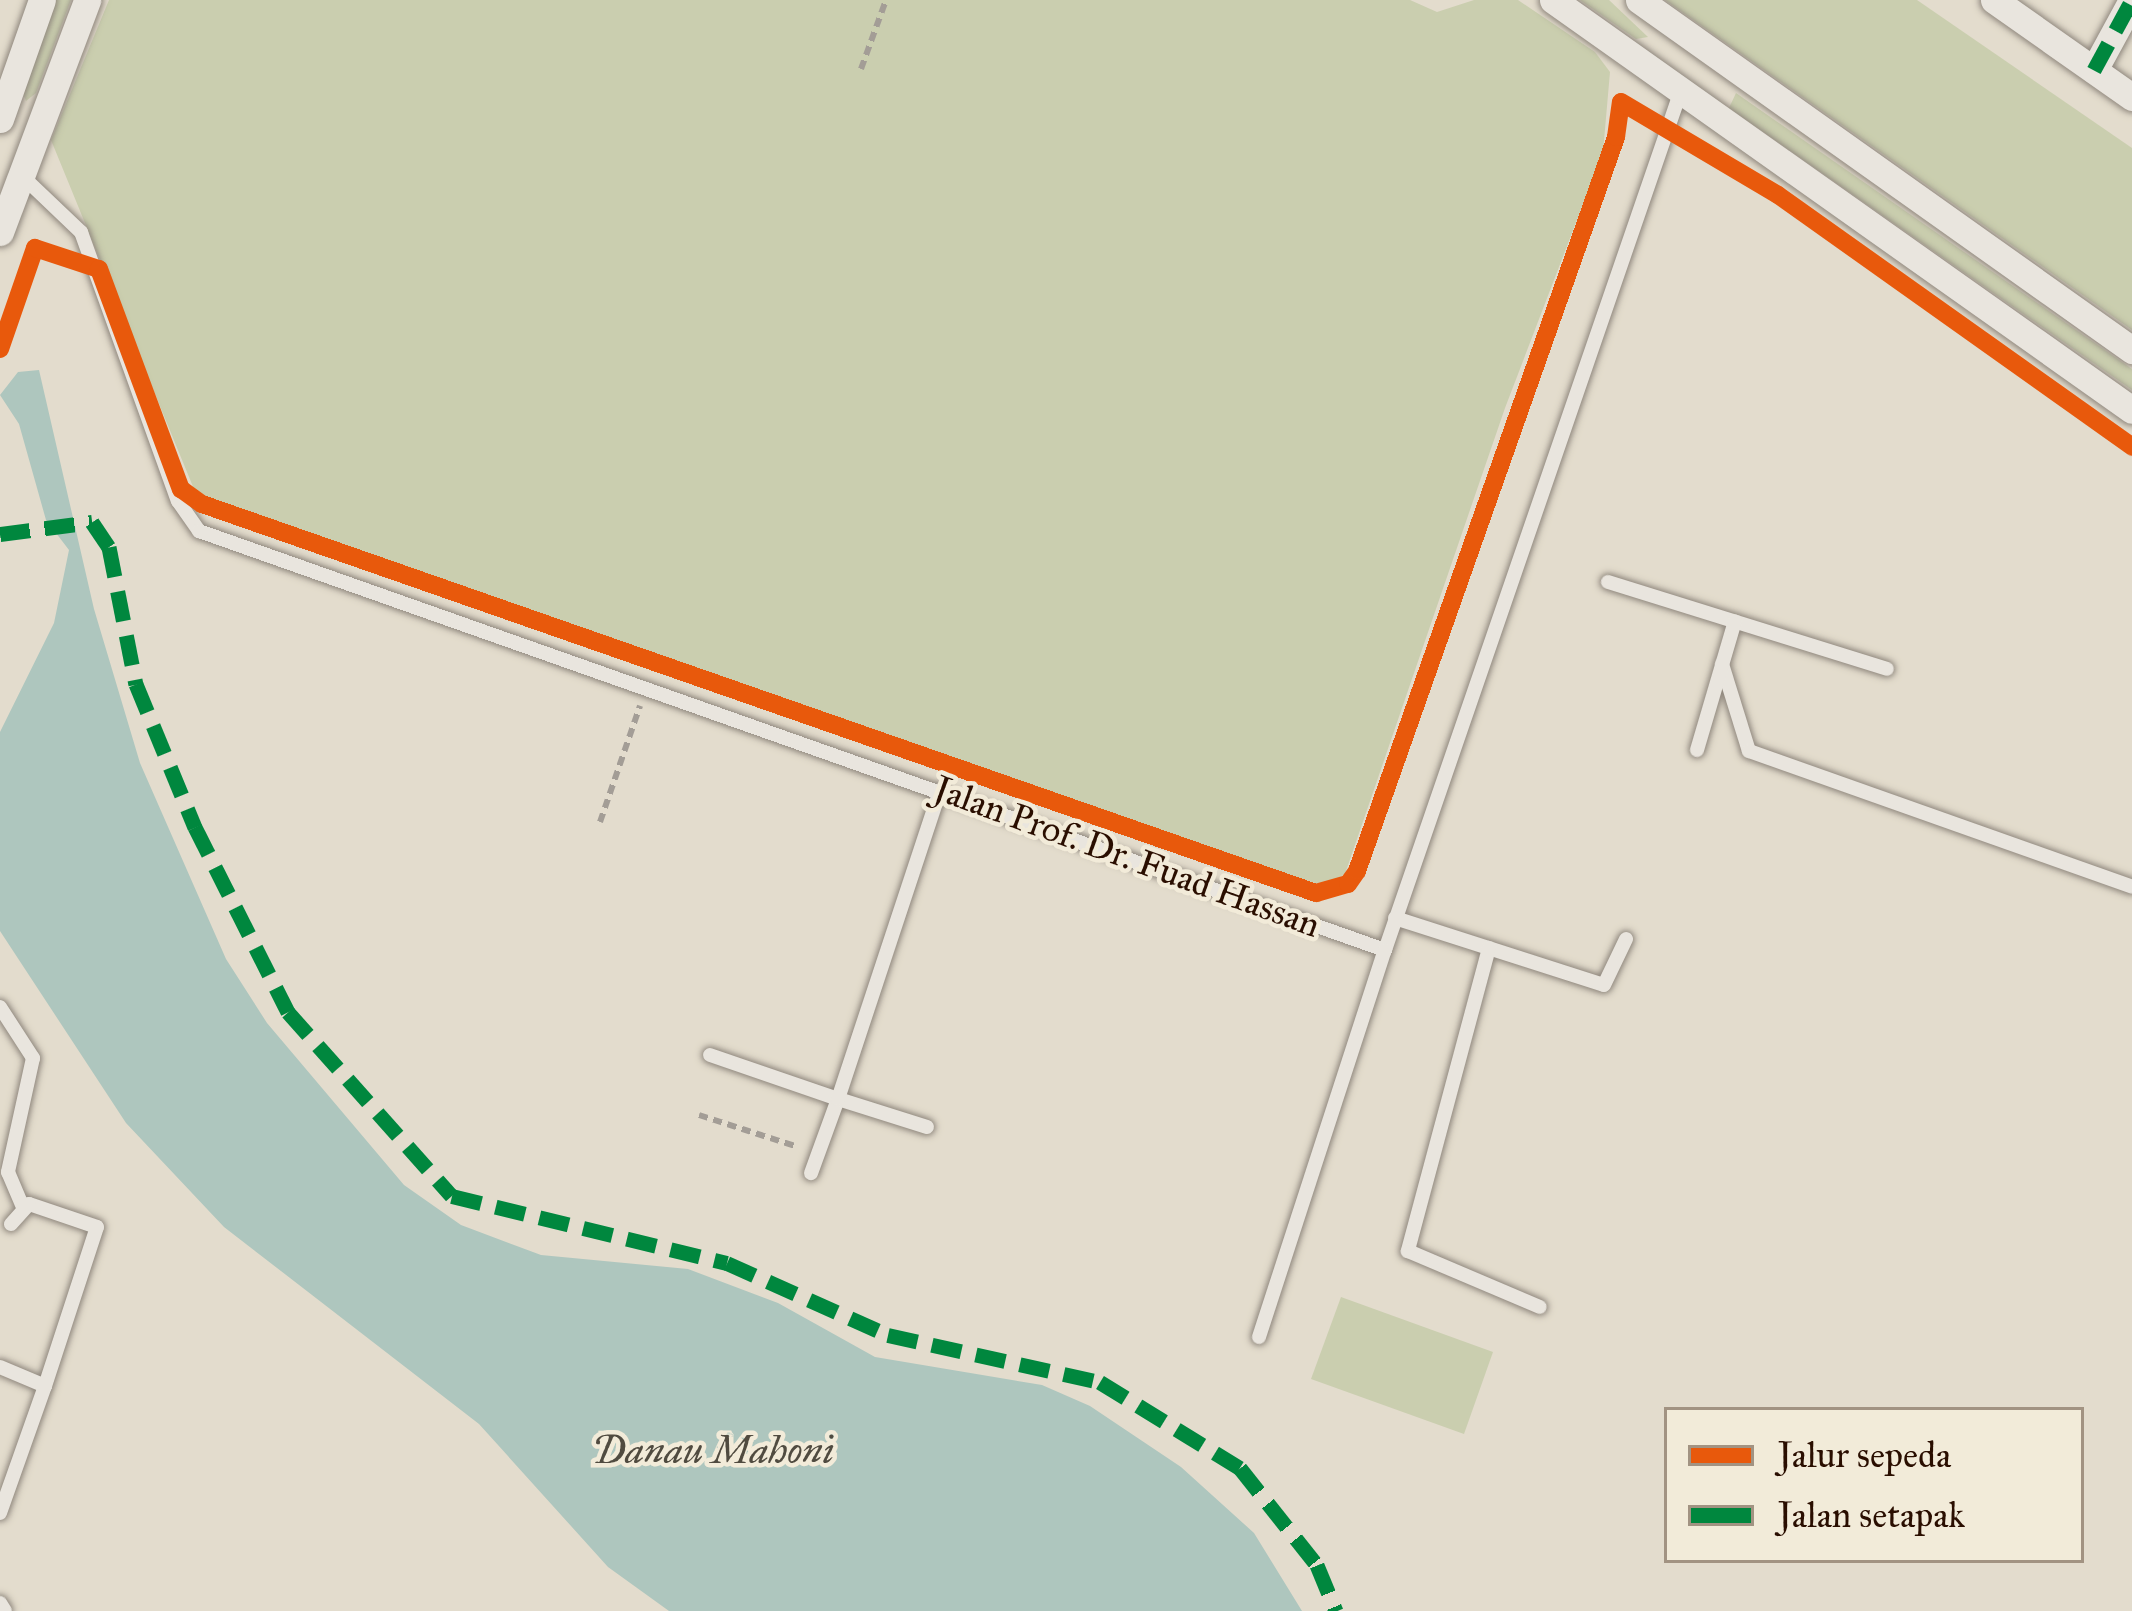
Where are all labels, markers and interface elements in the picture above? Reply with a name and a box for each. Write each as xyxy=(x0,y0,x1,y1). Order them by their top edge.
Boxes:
street label: Jalan Prof. Dr. Fuad Hassan xyxy=(928,767,1326,947)
legend xyxy=(1664,1407,2084,1563)
water label: Danau Mahoni xyxy=(592,1427,834,1473)
text: Jalur sepeda xyxy=(1778,1433,1951,1477)
text: Jalan setapak xyxy=(1778,1493,1965,1537)

